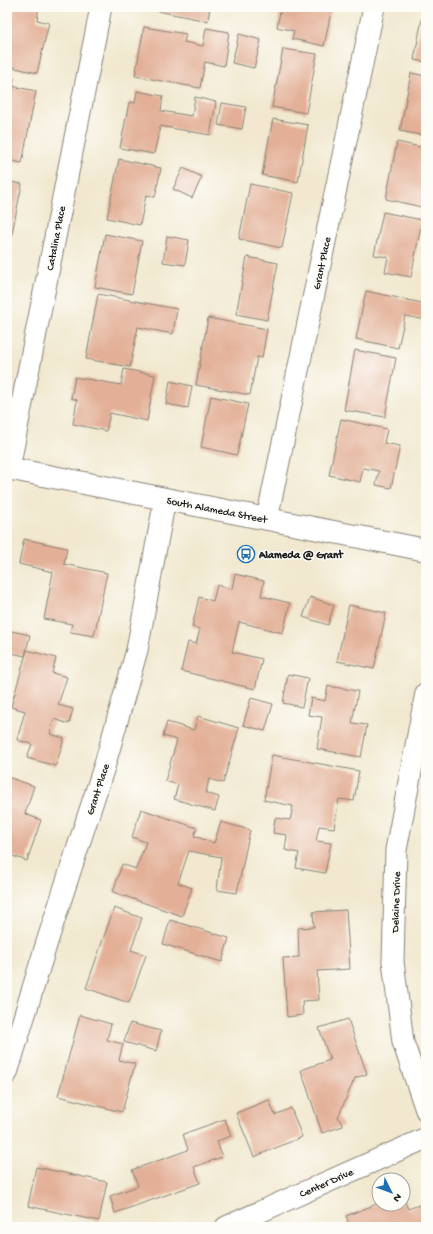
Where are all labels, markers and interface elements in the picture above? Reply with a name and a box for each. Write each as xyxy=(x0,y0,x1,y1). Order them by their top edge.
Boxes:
street label: Catalina Place xyxy=(45,205,69,272)
street label: Grant Place xyxy=(312,236,334,291)
street label: South Alameda Street xyxy=(165,495,269,527)
bus stop icon: Alameda @ Grant xyxy=(236,544,256,564)
place label: Alameda @ Grant xyxy=(258,549,344,562)
street label: Grant Place xyxy=(85,762,113,817)
street label: Delaine Drive xyxy=(390,871,404,934)
street label: Center Drive xyxy=(298,1167,356,1201)
north arrow xyxy=(371,1172,411,1212)
text: N xyxy=(390,1191,404,1204)

